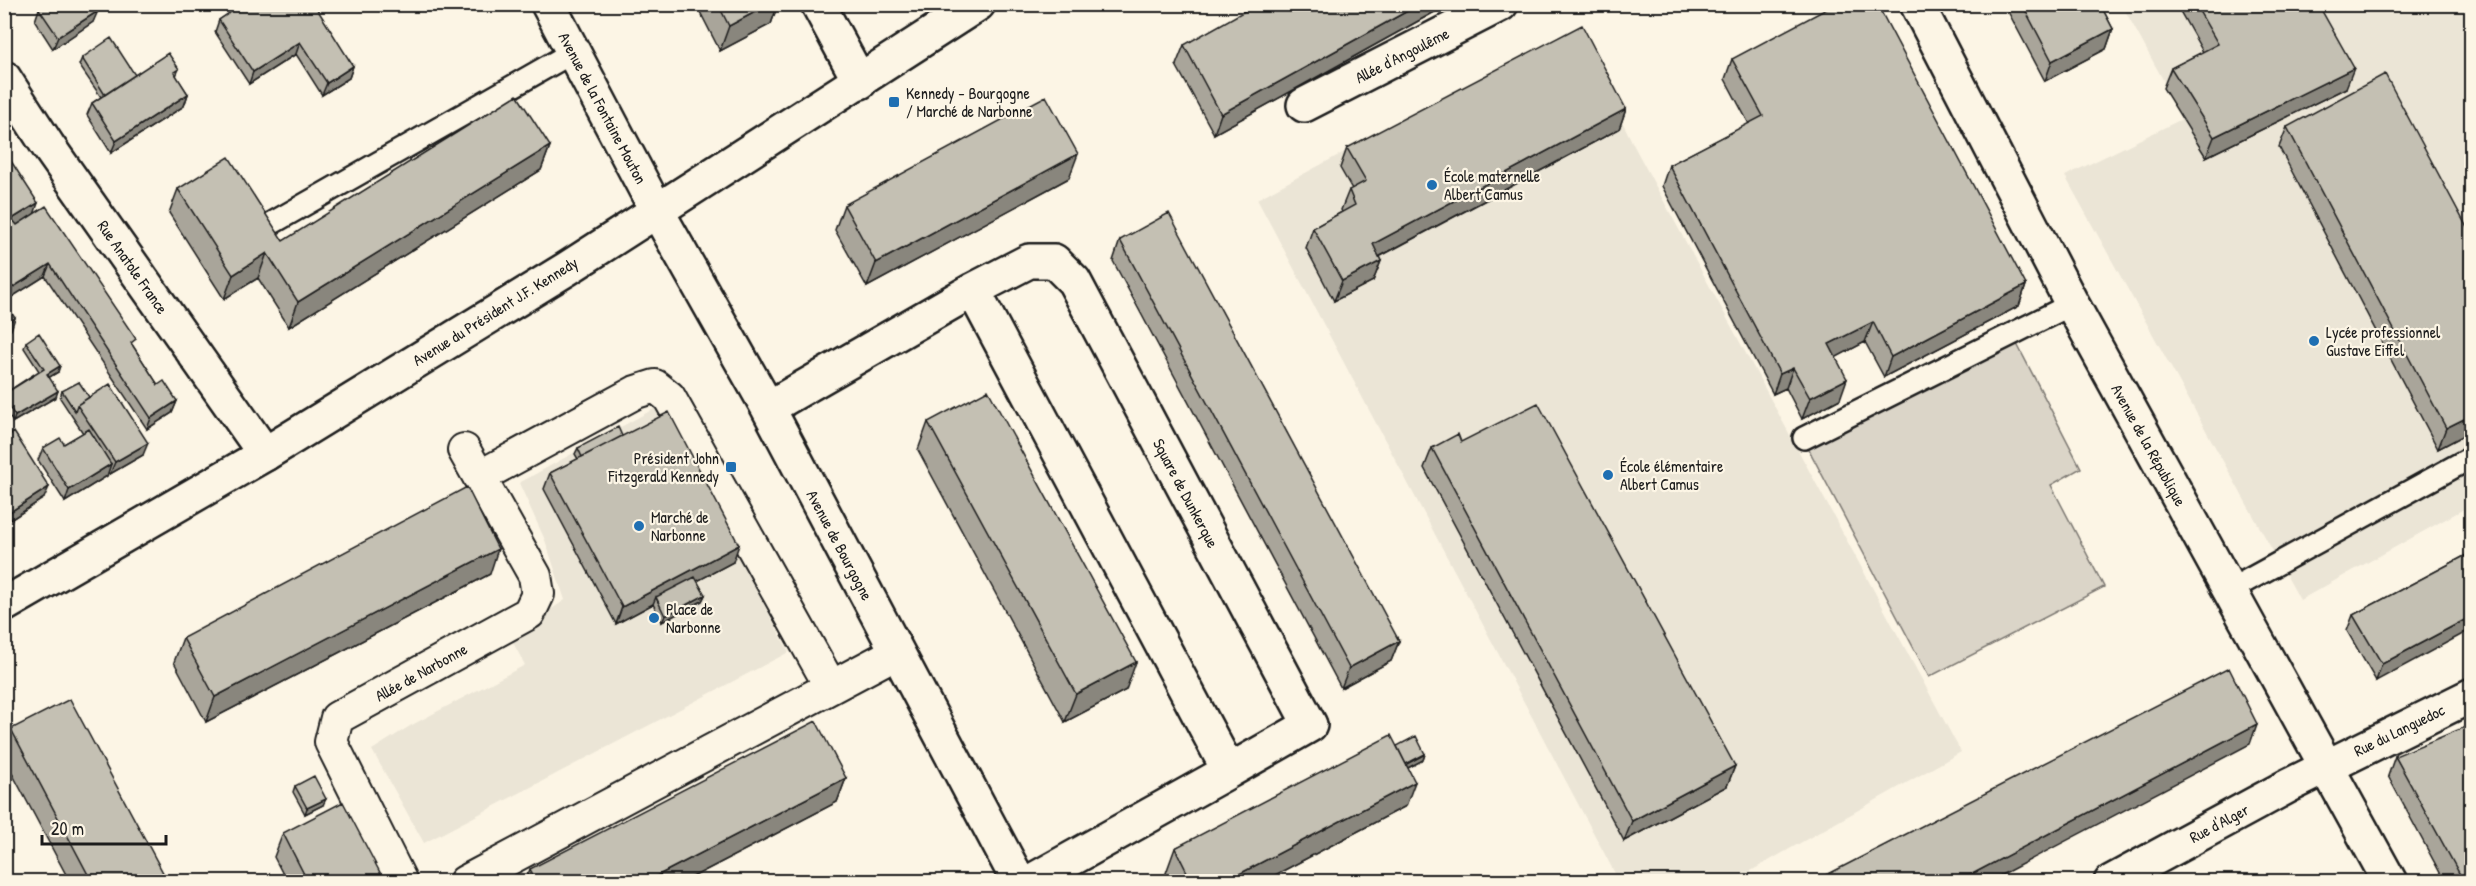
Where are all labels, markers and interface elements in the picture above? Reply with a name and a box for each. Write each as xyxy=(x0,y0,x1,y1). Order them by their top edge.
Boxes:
street label: Allée d'Angoulême xyxy=(1351,22,1453,88)
street label: Avenue de la Fontaine Mouton xyxy=(554,28,652,188)
place label: Kennedy - Bourgogne / Marché de Narbonne xyxy=(906,82,1033,122)
marker: Kennedy - Bourgogne / Marché de Narbonne xyxy=(887,95,901,109)
place label: École maternelle Albert Camus xyxy=(1444,165,1541,205)
marker: École maternelle Albert Camus xyxy=(1425,178,1439,192)
street label: Rue Anatole France xyxy=(93,216,174,319)
street label: Avenue du Président J.F. Kennedy xyxy=(408,251,582,371)
place label: Lycée professionnel Gustave Eiffel xyxy=(2326,321,2441,361)
marker: Lycée professionnel Gustave Eiffel xyxy=(2307,334,2321,348)
street label: Avenue de la République xyxy=(2106,380,2192,510)
street label: Square de Dunkerque xyxy=(1148,435,1224,552)
place label: Président John Fitzgerald Kennedy xyxy=(607,447,719,487)
place label: École élémentaire Albert Camus xyxy=(1620,455,1724,495)
marker: Président John Fitzgerald Kennedy xyxy=(724,460,738,474)
marker: École élémentaire Albert Camus xyxy=(1601,468,1615,482)
street label: Avenue de Bourgogne xyxy=(802,486,879,605)
place label: Marché de Narbonne xyxy=(651,506,709,546)
marker: Marché de Narbonne xyxy=(632,519,646,533)
place label: Place de Narbonne xyxy=(666,598,721,638)
marker: Place de Narbonne xyxy=(647,611,661,625)
street label: Allée de Narbonne xyxy=(371,637,472,706)
street label: Rue du Languedoc xyxy=(2350,698,2449,761)
street label: Rue d'Alger xyxy=(2185,798,2253,848)
scale bar xyxy=(42,808,166,846)
text: 20 m xyxy=(51,816,84,841)

